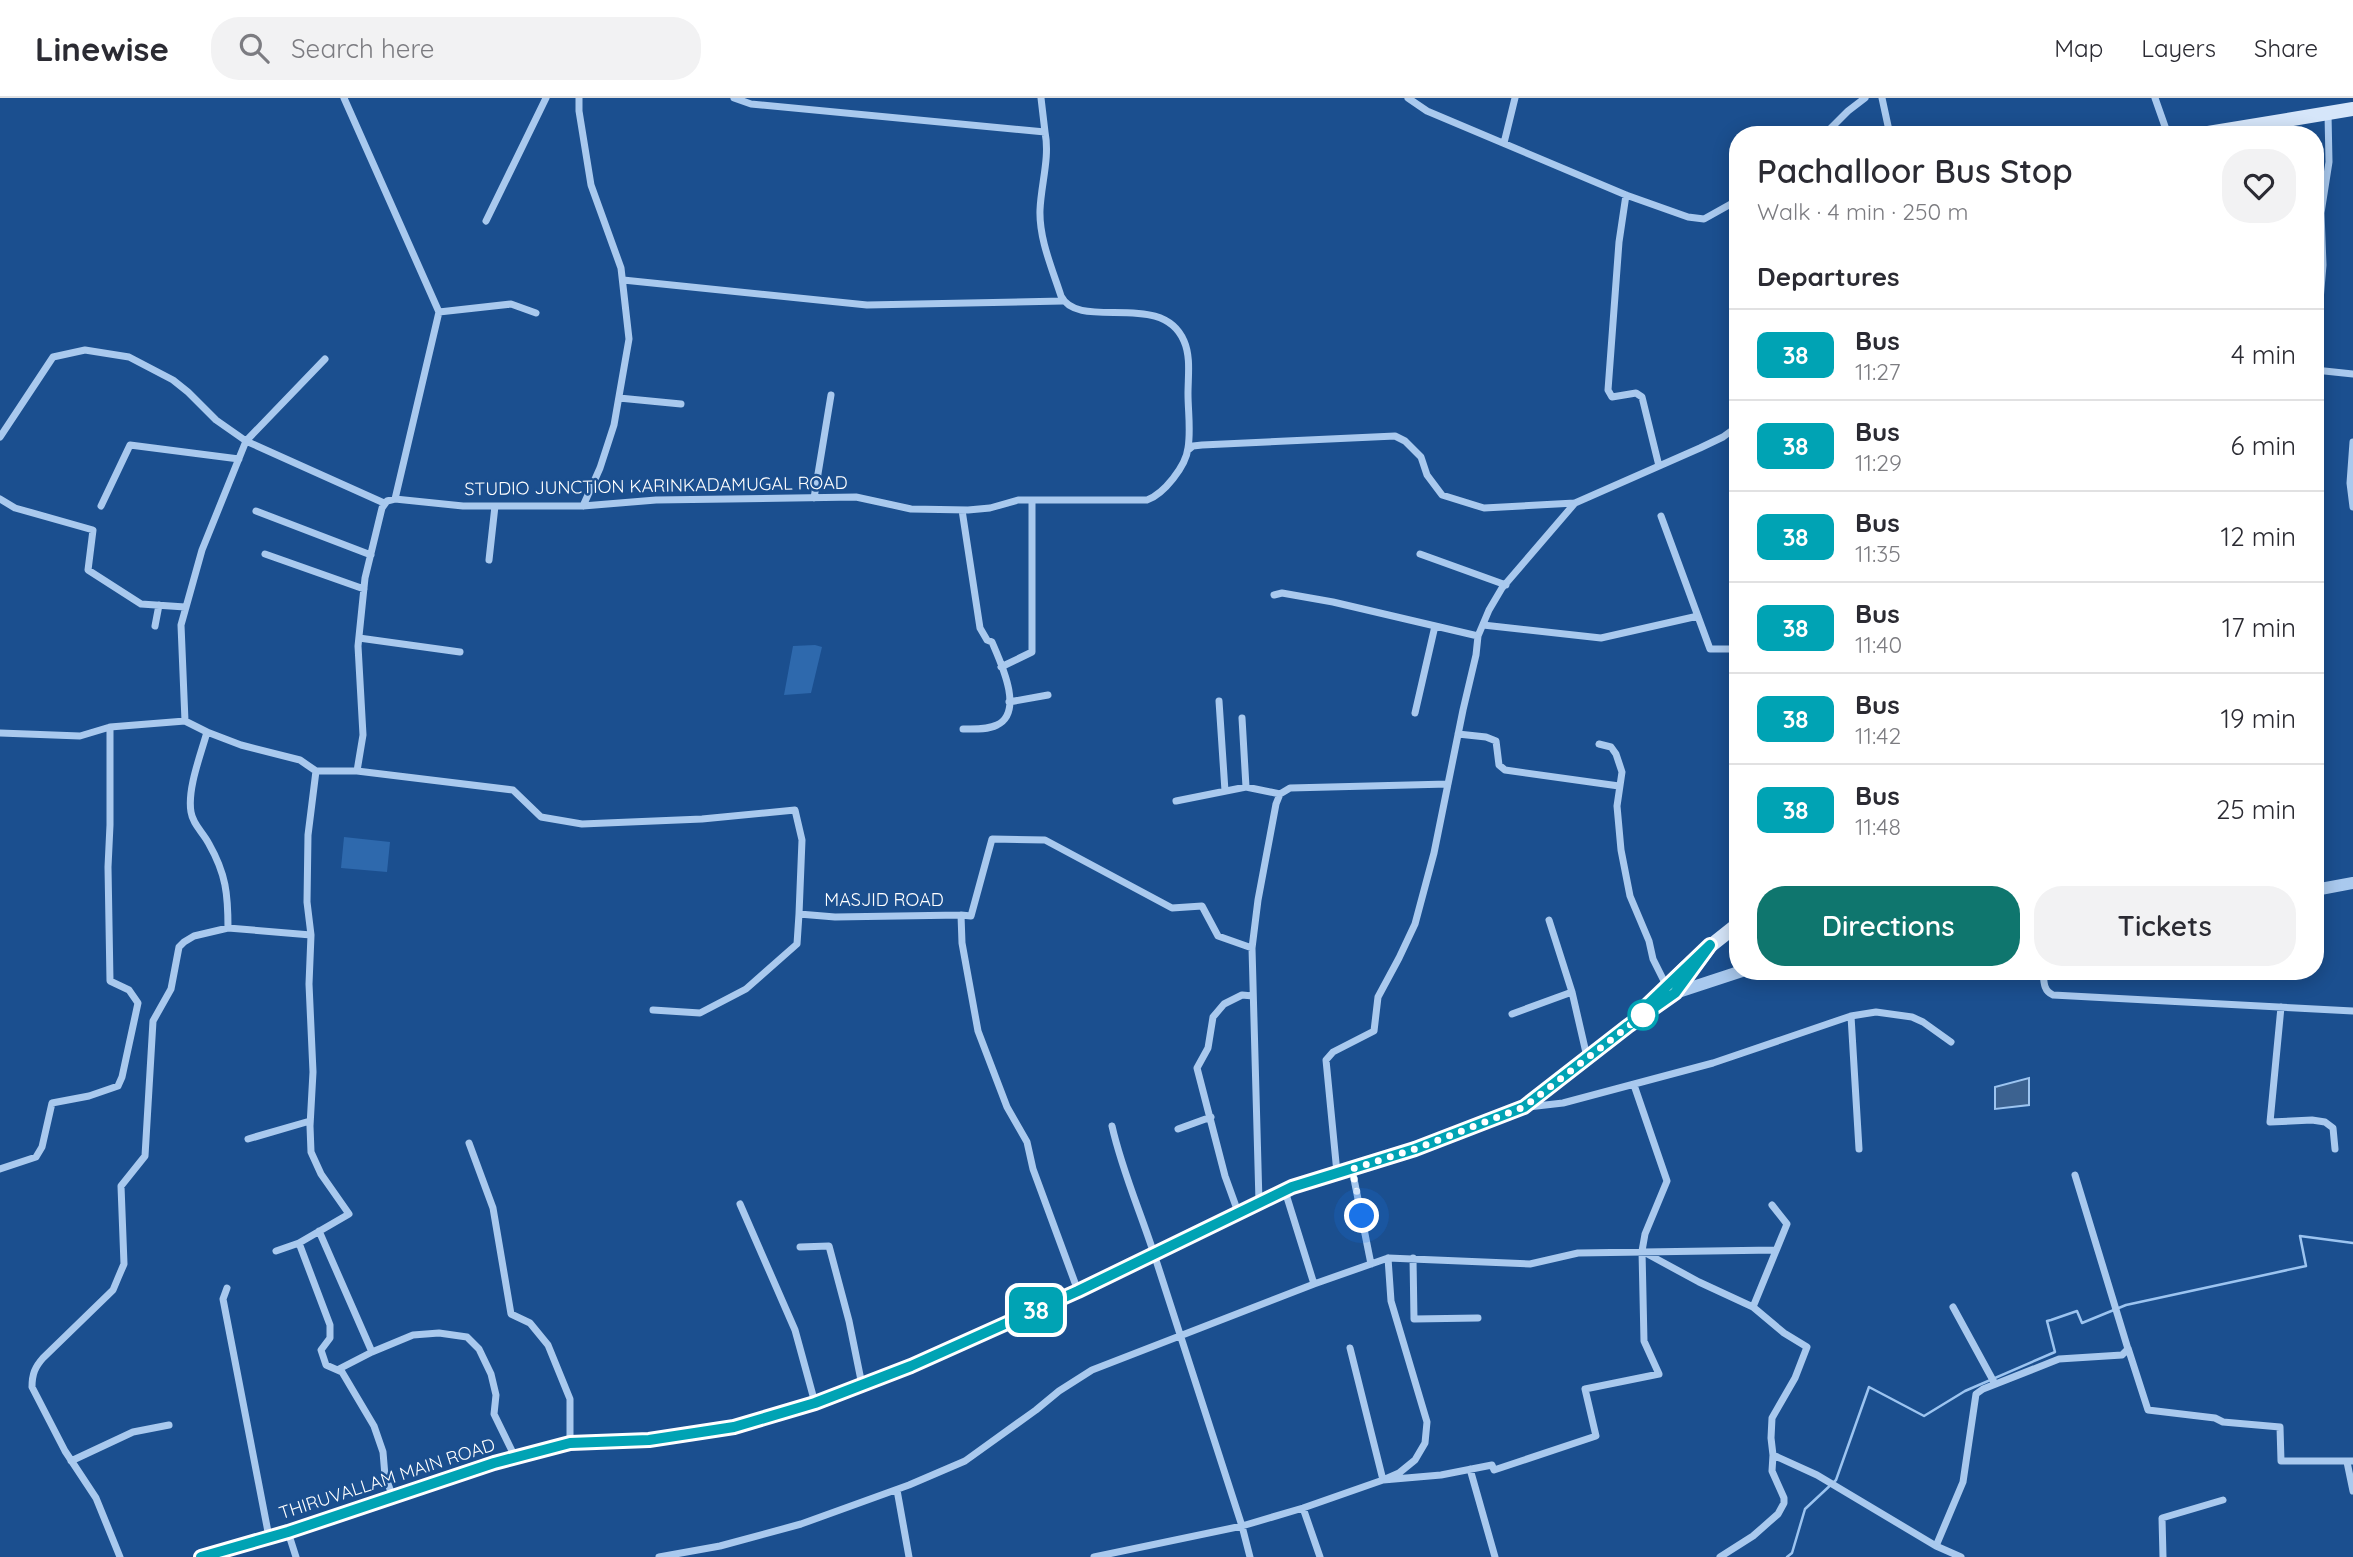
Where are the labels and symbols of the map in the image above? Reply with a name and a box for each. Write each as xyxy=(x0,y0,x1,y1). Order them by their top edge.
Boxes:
street label: STUDIO JUNCTION KARINKADAMUGAL ROAD xyxy=(464,471,848,500)
street label: MASJID ROAD xyxy=(824,888,944,911)
unlabelled marker xyxy=(1628,1000,1658,1030)
your location xyxy=(1344,1198,1379,1233)
line badge: 38 xyxy=(1004,1287,1068,1333)
street label: THIRUVALLAM MAIN ROAD xyxy=(276,1433,498,1524)

